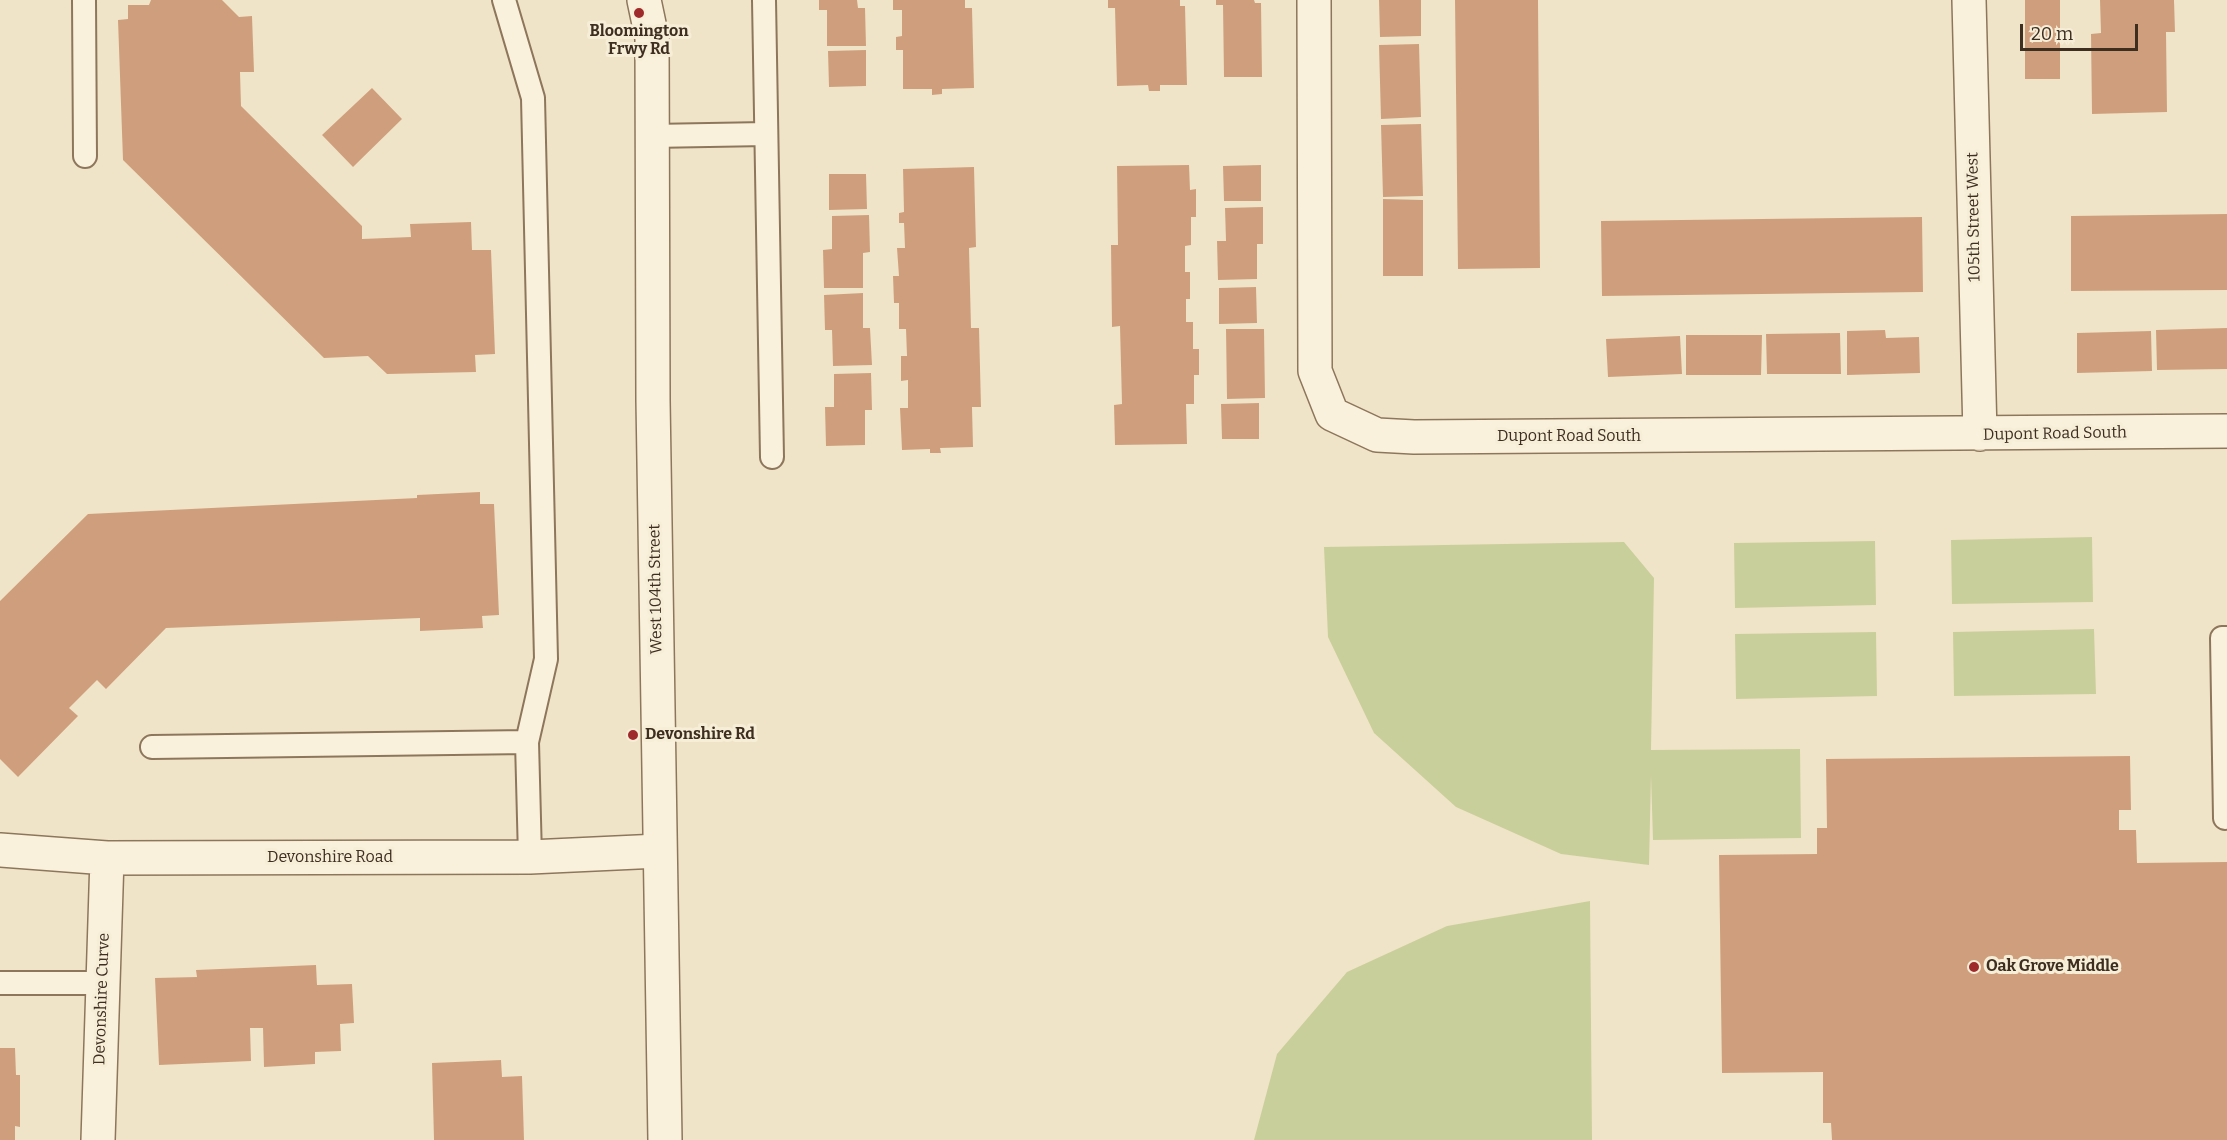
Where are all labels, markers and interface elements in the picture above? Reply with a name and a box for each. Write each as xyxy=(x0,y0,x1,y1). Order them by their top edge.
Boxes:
marker: Bloomington Frwy Rd xyxy=(632,6,646,20)
scale bar xyxy=(2023,12,2142,50)
place label: Bloomington Frwy Rd xyxy=(589,22,689,60)
text: 20 m xyxy=(2031,23,2073,45)
street label: 105th Street West xyxy=(1963,152,1985,282)
street label: Dupont Road South xyxy=(1983,423,2127,445)
street label: Dupont Road South xyxy=(1497,427,1641,447)
street label: West 104th Street xyxy=(645,524,667,654)
place label: Devonshire Rd xyxy=(645,725,755,745)
marker: Devonshire Rd xyxy=(626,728,640,742)
street label: Devonshire Road xyxy=(267,848,393,868)
street label: Devonshire Curve xyxy=(90,933,114,1065)
place label: Oak Grove Middle xyxy=(1986,957,2119,977)
marker: Oak Grove Middle xyxy=(1967,960,1981,974)

